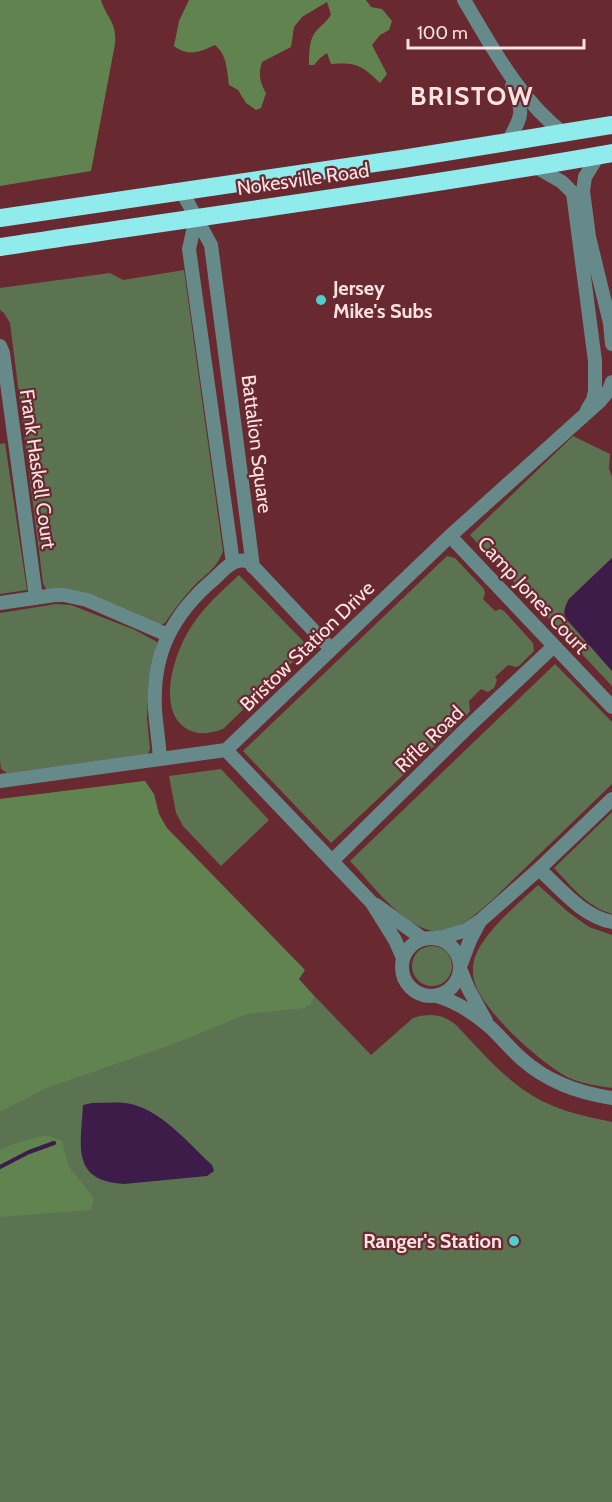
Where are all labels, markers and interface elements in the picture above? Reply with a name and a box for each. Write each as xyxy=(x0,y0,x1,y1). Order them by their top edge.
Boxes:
scale bar xyxy=(408,12,584,50)
text: 100 m xyxy=(417,22,468,44)
district label: BRISTOW xyxy=(410,80,534,112)
street label: Nokesville Road xyxy=(235,158,371,200)
place label: Jersey Mike's Subs xyxy=(332,276,432,323)
marker: Jersey Mike's Subs xyxy=(314,293,328,307)
street label: Battalion Square xyxy=(237,373,277,515)
street label: Frank Haskell Court xyxy=(15,388,61,551)
street label: Camp Jones Court xyxy=(472,531,594,659)
street label: Bristow Station Drive xyxy=(235,576,379,716)
street label: Rifle Road xyxy=(390,701,468,777)
place label: Ranger's Station xyxy=(363,1229,502,1253)
marker: Ranger's Station xyxy=(507,1234,521,1248)

